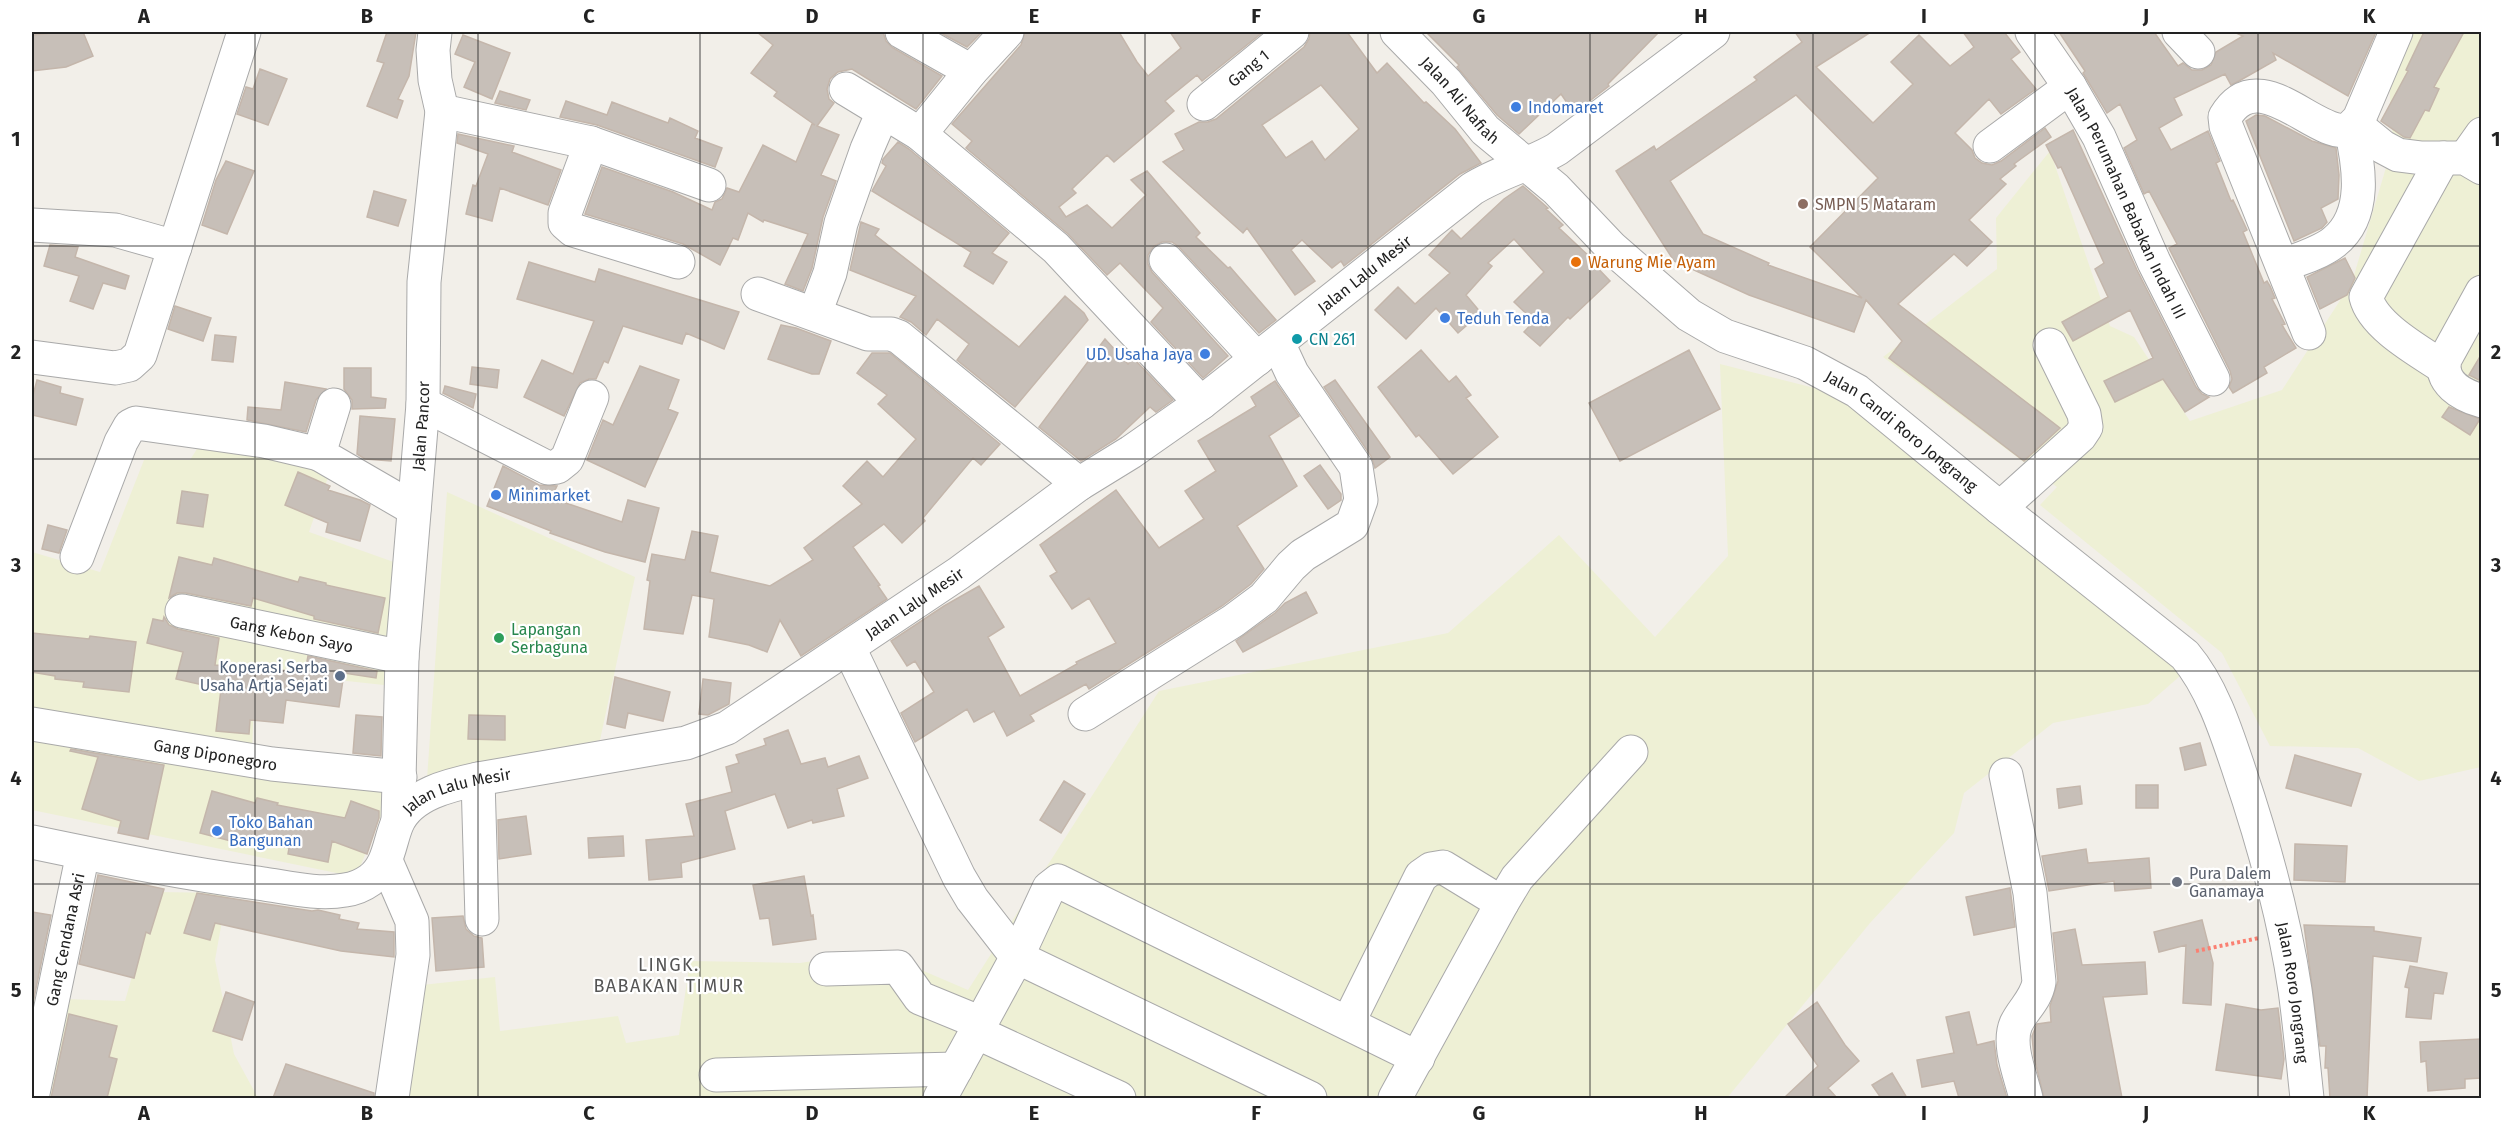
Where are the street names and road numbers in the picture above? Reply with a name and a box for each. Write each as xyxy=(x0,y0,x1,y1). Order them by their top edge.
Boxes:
street label: Gang 1 xyxy=(1224,46,1273,91)
street label: Jalan Ali Nafiah xyxy=(1416,53,1503,148)
street label: Jalan Perumahan Babakan Indah III xyxy=(2062,84,2190,322)
street label: Jalan Lalu Mesir xyxy=(1314,231,1416,317)
street label: Jalan Candi Roro Jongrang xyxy=(1822,367,1982,496)
street label: Jalan Pancor xyxy=(409,380,433,471)
street label: Jalan Lalu Mesir xyxy=(862,563,968,643)
street label: Gang Kebon Sayo xyxy=(228,612,355,657)
street label: Gang Diponegoro xyxy=(152,735,278,774)
street label: Jalan Lalu Mesir xyxy=(398,764,513,818)
street label: Gang Cendana Asri xyxy=(42,871,89,1008)
street label: Jalan Roro Jongrang xyxy=(2273,920,2312,1065)

